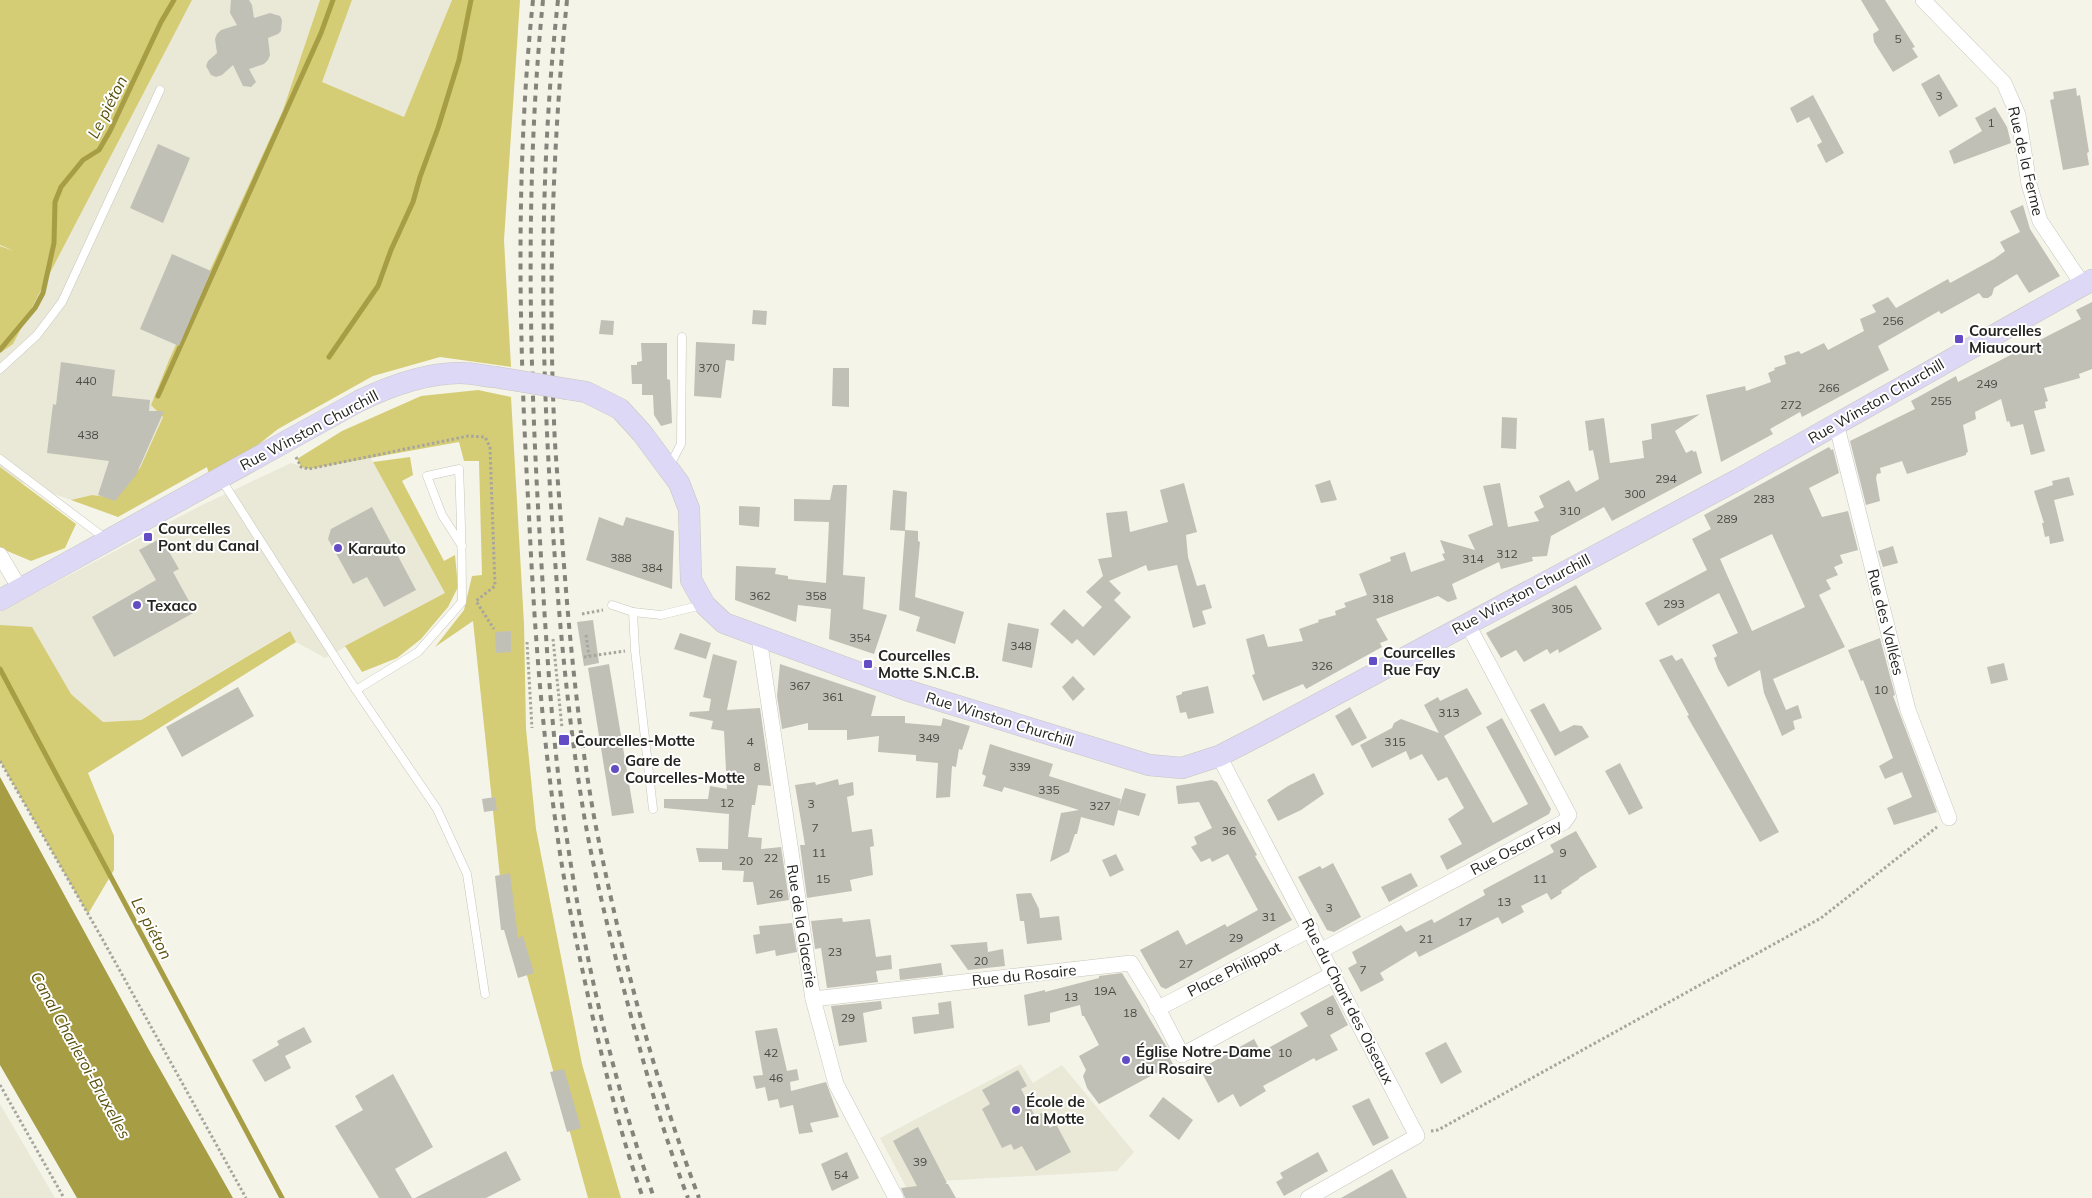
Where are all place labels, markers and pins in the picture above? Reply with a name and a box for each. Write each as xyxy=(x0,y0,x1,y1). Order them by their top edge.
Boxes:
place label: Courcelles Miaucourt xyxy=(1969,321,2042,357)
marker: Courcelles Miaucourt xyxy=(1953,333,1965,345)
place label: Courcelles Pont du Canal xyxy=(158,519,259,555)
marker: Courcelles Pont du Canal xyxy=(142,531,154,543)
place label: Karauto xyxy=(348,539,406,558)
marker: Karauto xyxy=(332,542,344,554)
place label: Texaco xyxy=(147,596,197,615)
marker: Texaco xyxy=(131,599,143,611)
place label: Courcelles Rue Fay xyxy=(1383,643,1456,679)
place label: Courcelles Motte S.N.C.B. xyxy=(878,646,979,682)
marker: Courcelles Rue Fay xyxy=(1367,655,1379,667)
marker: Courcelles Motte S.N.C.B. xyxy=(862,658,874,670)
place label: Courcelles-Motte xyxy=(575,731,695,750)
marker: Courcelles-Motte xyxy=(557,733,571,747)
place label: Gare de Courcelles-Motte xyxy=(625,751,745,787)
marker: Gare de Courcelles-Motte xyxy=(609,763,621,775)
place label: Église Notre-Dame du Rosaire xyxy=(1136,1042,1271,1078)
marker: Église Notre-Dame du Rosaire xyxy=(1120,1054,1132,1066)
place label: École de la Motte xyxy=(1026,1092,1085,1128)
marker: École de la Motte xyxy=(1010,1104,1022,1116)

